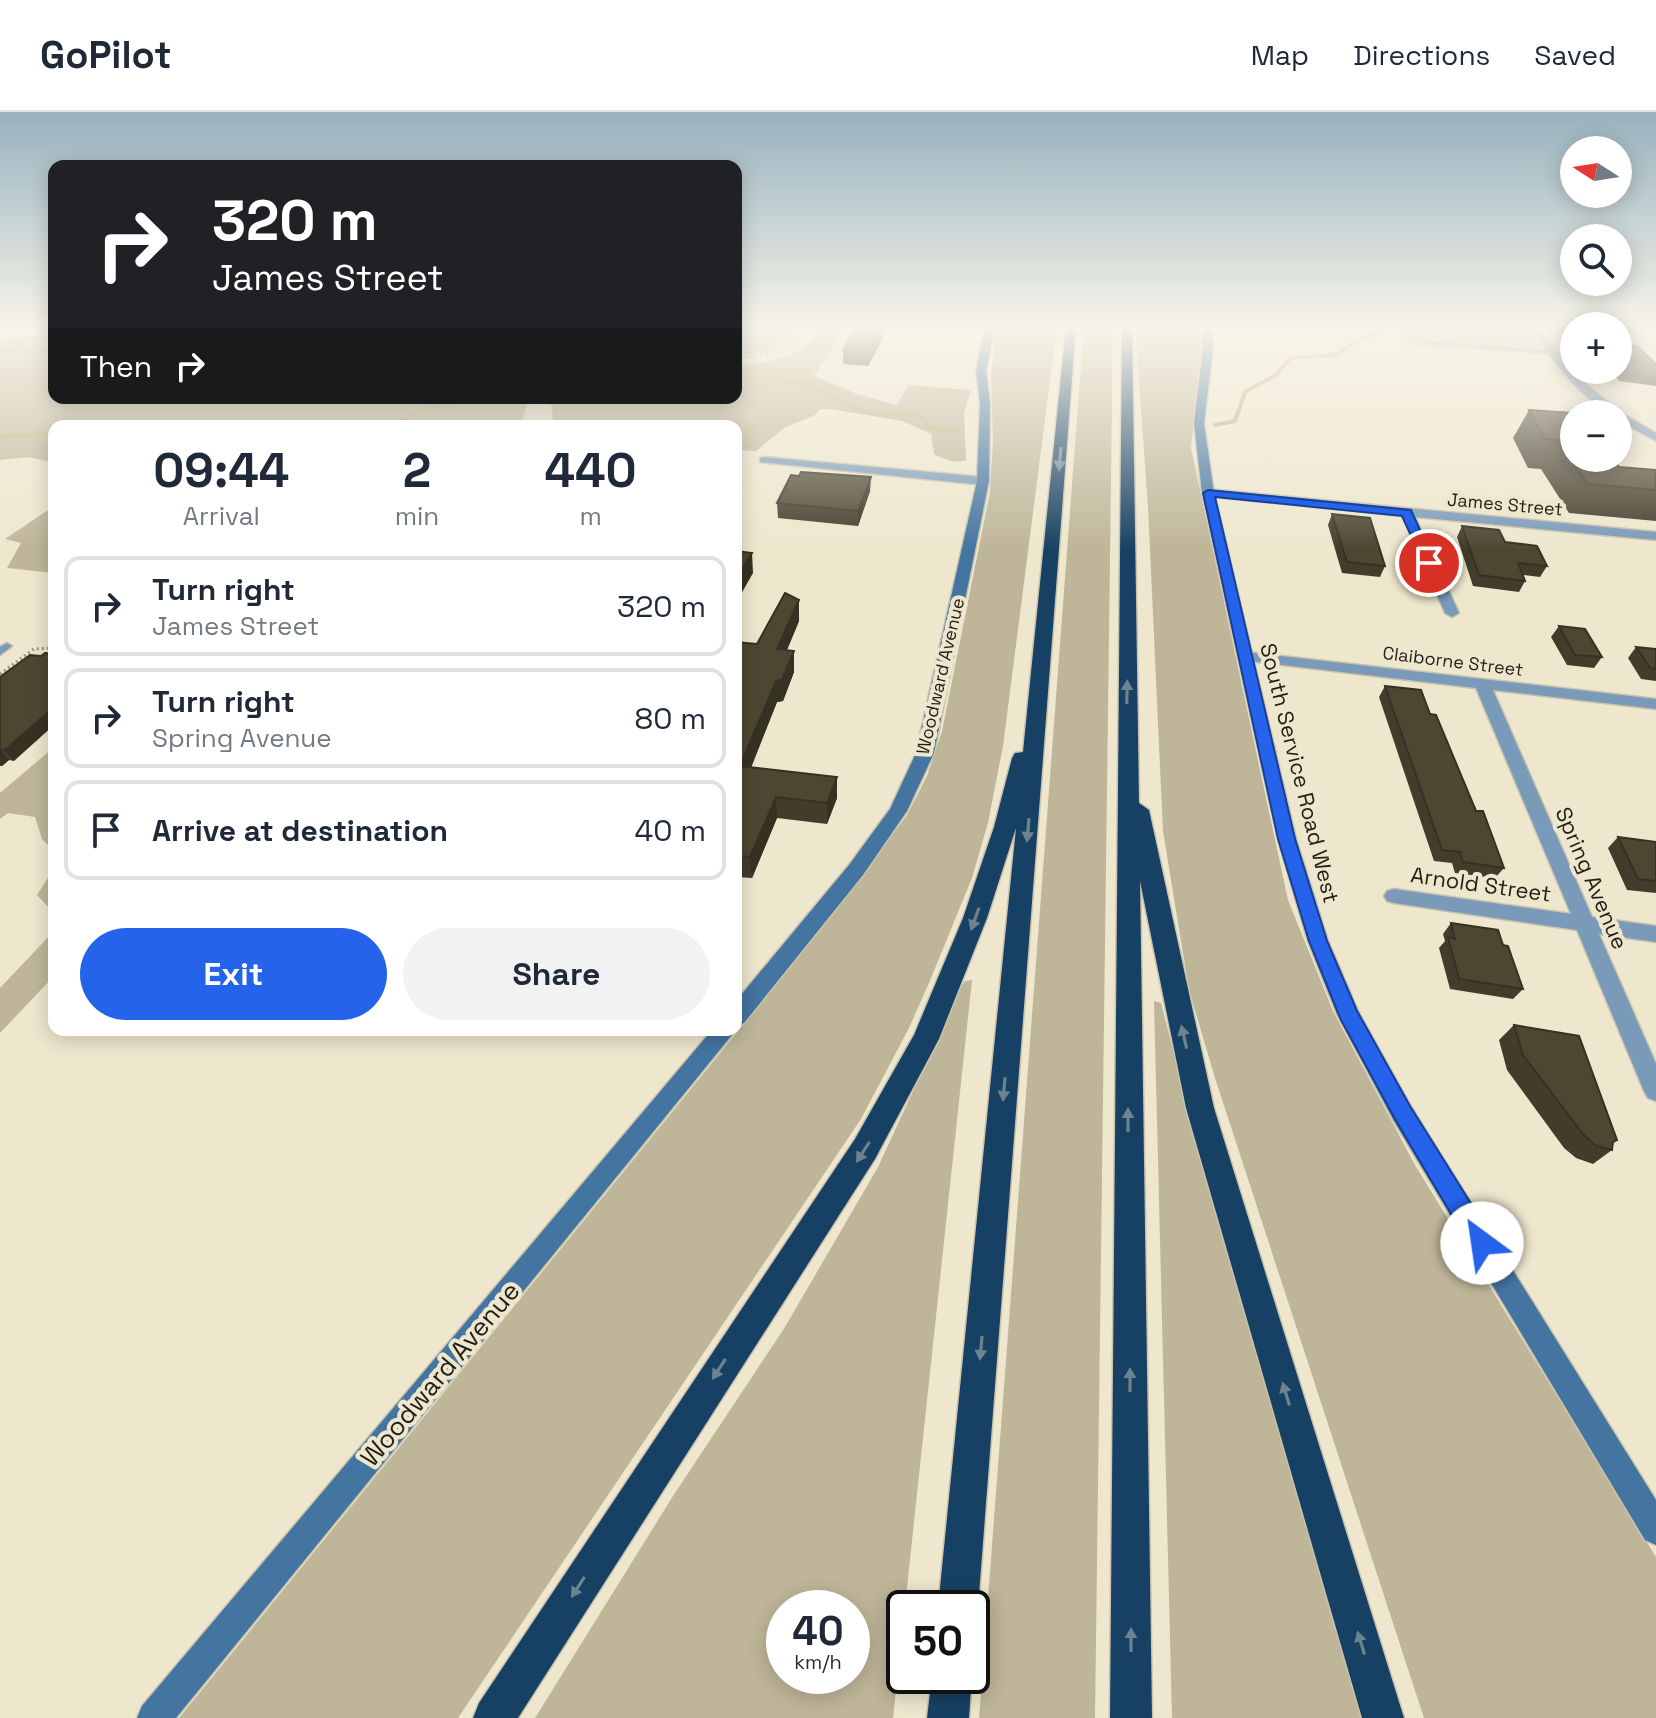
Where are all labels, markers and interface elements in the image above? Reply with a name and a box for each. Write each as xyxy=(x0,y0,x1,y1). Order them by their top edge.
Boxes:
text: GoPilot xyxy=(40,31,172,79)
text: Map xyxy=(1251,37,1309,73)
text: Directions xyxy=(1353,37,1490,73)
text: Saved xyxy=(1534,37,1616,73)
north arrow xyxy=(1560,136,1632,208)
map controls xyxy=(1560,136,1632,472)
text: 320 m xyxy=(212,185,378,256)
icon: right xyxy=(80,192,184,296)
button: search xyxy=(1560,224,1632,296)
text: James Street xyxy=(212,255,444,301)
button: + xyxy=(1560,312,1632,384)
icon: right xyxy=(168,344,212,388)
text: Then xyxy=(80,347,152,386)
button: − xyxy=(1560,400,1632,472)
text: 09:44 xyxy=(153,440,289,501)
text: 2 xyxy=(403,440,431,501)
text: 440 xyxy=(545,440,637,501)
one-way arrow xyxy=(1053,447,1066,472)
street label: James Street xyxy=(1446,487,1564,521)
text: Arrival xyxy=(183,499,260,533)
text: min xyxy=(395,499,439,533)
text: m xyxy=(579,499,602,533)
pin xyxy=(1395,529,1463,597)
icon: arrive xyxy=(1407,541,1451,585)
text: Turn right xyxy=(152,570,295,609)
icon: right xyxy=(84,584,128,628)
text: 320 m xyxy=(617,587,706,626)
street label: Woodward Avenue xyxy=(911,595,969,757)
text: James Street xyxy=(152,609,319,643)
street label: South Service Road West xyxy=(1254,640,1346,906)
street label: Claiborne Street xyxy=(1381,641,1525,681)
one-way arrow xyxy=(1121,679,1133,704)
text: Turn right xyxy=(152,682,295,721)
icon: right xyxy=(84,696,128,740)
text: 80 m xyxy=(635,699,706,738)
text: Spring Avenue xyxy=(152,721,332,755)
street label: Spring Avenue xyxy=(1549,803,1635,953)
icon: arrive xyxy=(84,808,128,852)
text: Arrive at destination xyxy=(152,811,448,850)
text: 40 m xyxy=(635,811,706,850)
one-way arrow xyxy=(1021,818,1034,843)
street label: Arnold Street xyxy=(1409,860,1553,908)
one-way arrow xyxy=(968,907,981,931)
button: Exit xyxy=(80,928,387,1020)
button: Share xyxy=(403,928,710,1020)
one-way arrow xyxy=(1177,1024,1190,1049)
one-way arrow xyxy=(998,1077,1011,1102)
one-way arrow xyxy=(1122,1107,1134,1132)
one-way arrow xyxy=(855,1142,870,1163)
position arrow xyxy=(1440,1201,1524,1285)
street label: Woodward Avenue xyxy=(353,1275,527,1473)
one-way arrow xyxy=(974,1336,987,1361)
one-way arrow xyxy=(712,1359,727,1380)
one-way arrow xyxy=(1124,1367,1136,1392)
one-way arrow xyxy=(1279,1382,1292,1406)
one-way arrow xyxy=(570,1577,585,1598)
speed limit sign: 50 xyxy=(886,1590,990,1694)
text: 40 xyxy=(792,1606,844,1657)
one-way arrow xyxy=(1125,1627,1137,1652)
one-way arrow xyxy=(1354,1631,1367,1655)
text: km/h xyxy=(794,1649,842,1675)

